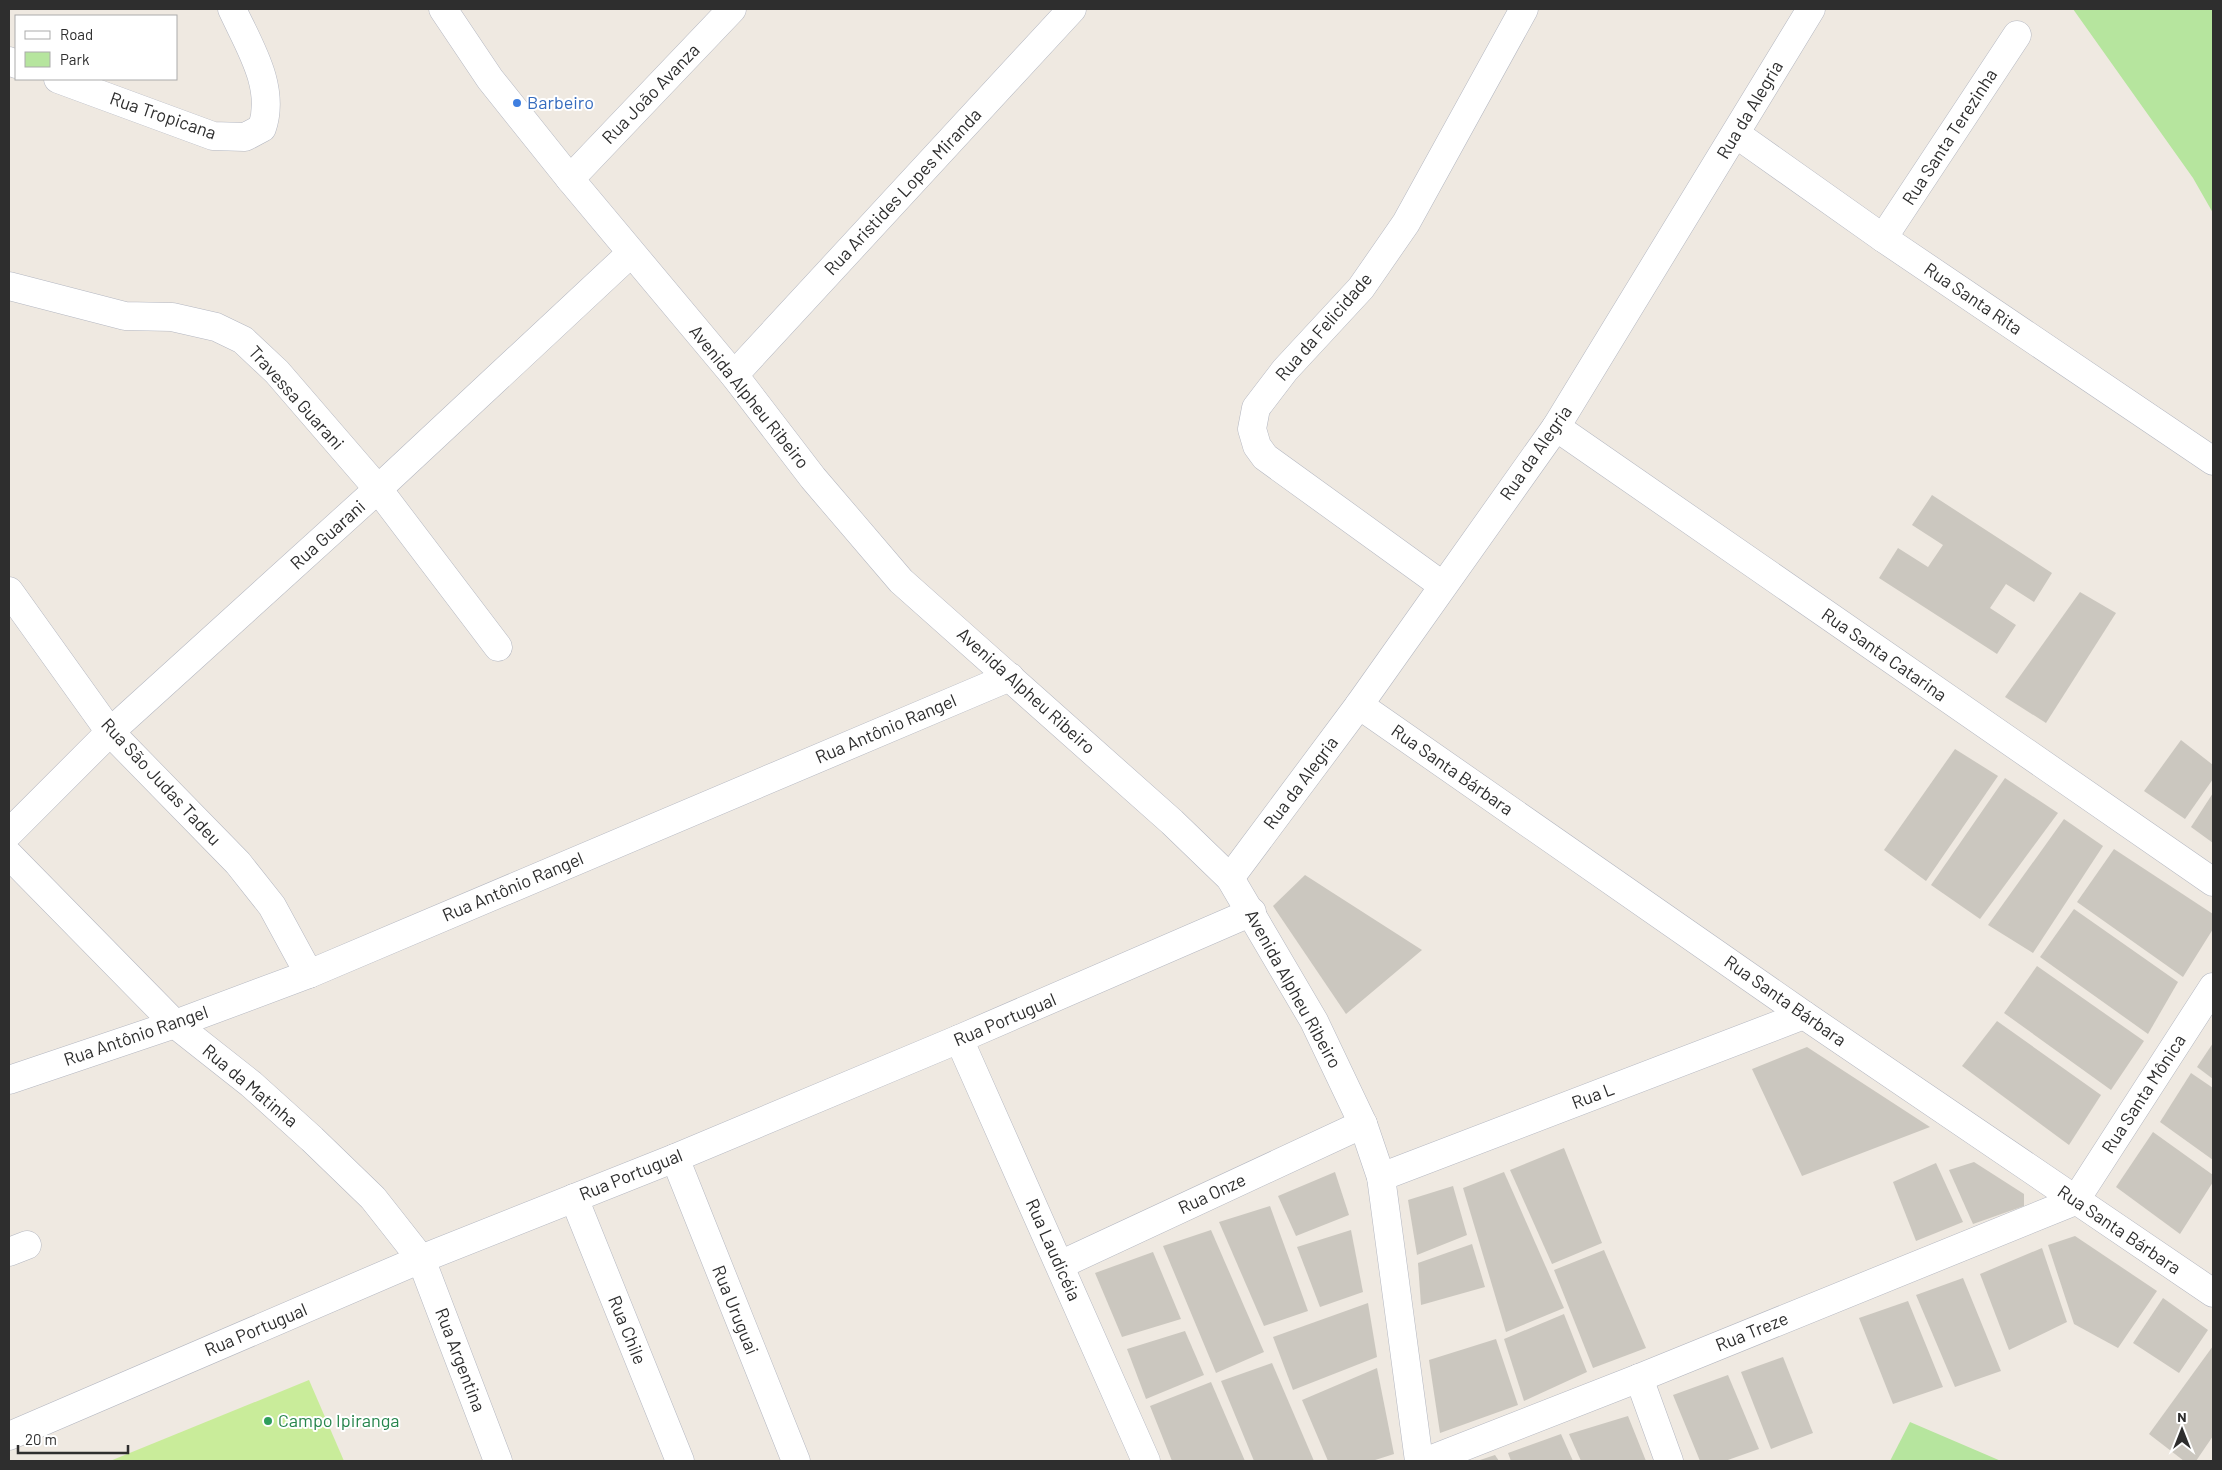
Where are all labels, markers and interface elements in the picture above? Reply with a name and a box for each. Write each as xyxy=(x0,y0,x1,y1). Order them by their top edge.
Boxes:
legend xyxy=(15,15,178,80)
text: Road xyxy=(60,25,93,43)
street label: Rua João Avanza xyxy=(597,39,704,148)
text: Park xyxy=(60,50,90,68)
street label: Rua da Alegria xyxy=(1711,56,1787,163)
street label: Rua Santa Terezinha xyxy=(1897,64,2001,209)
street label: Rua Tropicana xyxy=(107,87,219,144)
place label: Barbeiro xyxy=(527,91,594,113)
marker: Barbeiro xyxy=(511,97,523,109)
street label: Rua Aristides Lopes Miranda xyxy=(819,103,985,279)
street label: Rua Santa Rita xyxy=(1920,257,2027,339)
street label: Rua da Felicidade xyxy=(1270,268,1376,385)
street label: Avenida Alpheu Ribeiro xyxy=(685,320,814,473)
street label: Travessa Guarani xyxy=(244,341,349,454)
street label: Rua da Alegria xyxy=(1494,401,1576,504)
street label: Rua Guarani xyxy=(285,495,369,574)
street label: Rua Santa Catarina xyxy=(1818,603,1951,706)
street label: Avenida Alpheu Ribeiro xyxy=(953,622,1100,758)
street label: Rua Antônio Rangel xyxy=(812,688,959,768)
street label: Rua São Judas Tadeu xyxy=(97,713,226,850)
street label: Rua Santa Bárbara xyxy=(1387,719,1518,819)
street label: Rua da Alegria xyxy=(1258,732,1342,833)
street label: Rua Antônio Rangel xyxy=(439,846,586,926)
street label: Avenida Alpheu Ribeiro xyxy=(1241,905,1347,1072)
street label: Rua Santa Bárbara xyxy=(1720,950,1851,1050)
street label: Rua Portugual xyxy=(950,988,1059,1051)
street label: Rua Antônio Rangel xyxy=(61,1000,211,1070)
street label: Rua Santa Mônica xyxy=(2096,1030,2190,1157)
street label: Rua da Matinha xyxy=(198,1039,303,1132)
street label: Rua L xyxy=(1568,1077,1617,1113)
street label: Rua Portugual xyxy=(576,1143,685,1205)
street label: Rua Onze xyxy=(1174,1168,1249,1218)
street label: Rua Santa Bárbara xyxy=(2054,1180,2185,1279)
street label: Rua Laudicéia xyxy=(1022,1195,1086,1304)
street label: Rua Uruguai xyxy=(708,1262,764,1358)
street label: Rua Chile xyxy=(604,1292,652,1367)
street label: Rua Portugual xyxy=(201,1298,310,1361)
street label: Rua Argentina xyxy=(431,1304,491,1415)
street label: Rua Treze xyxy=(1712,1307,1791,1356)
north arrow xyxy=(2157,1405,2207,1455)
text: N xyxy=(2177,1408,2187,1425)
place label: Campo Ipiranga xyxy=(278,1409,400,1431)
marker: Campo Ipiranga xyxy=(262,1415,274,1427)
scale bar xyxy=(18,1422,128,1454)
text: 20 m xyxy=(25,1430,57,1448)

